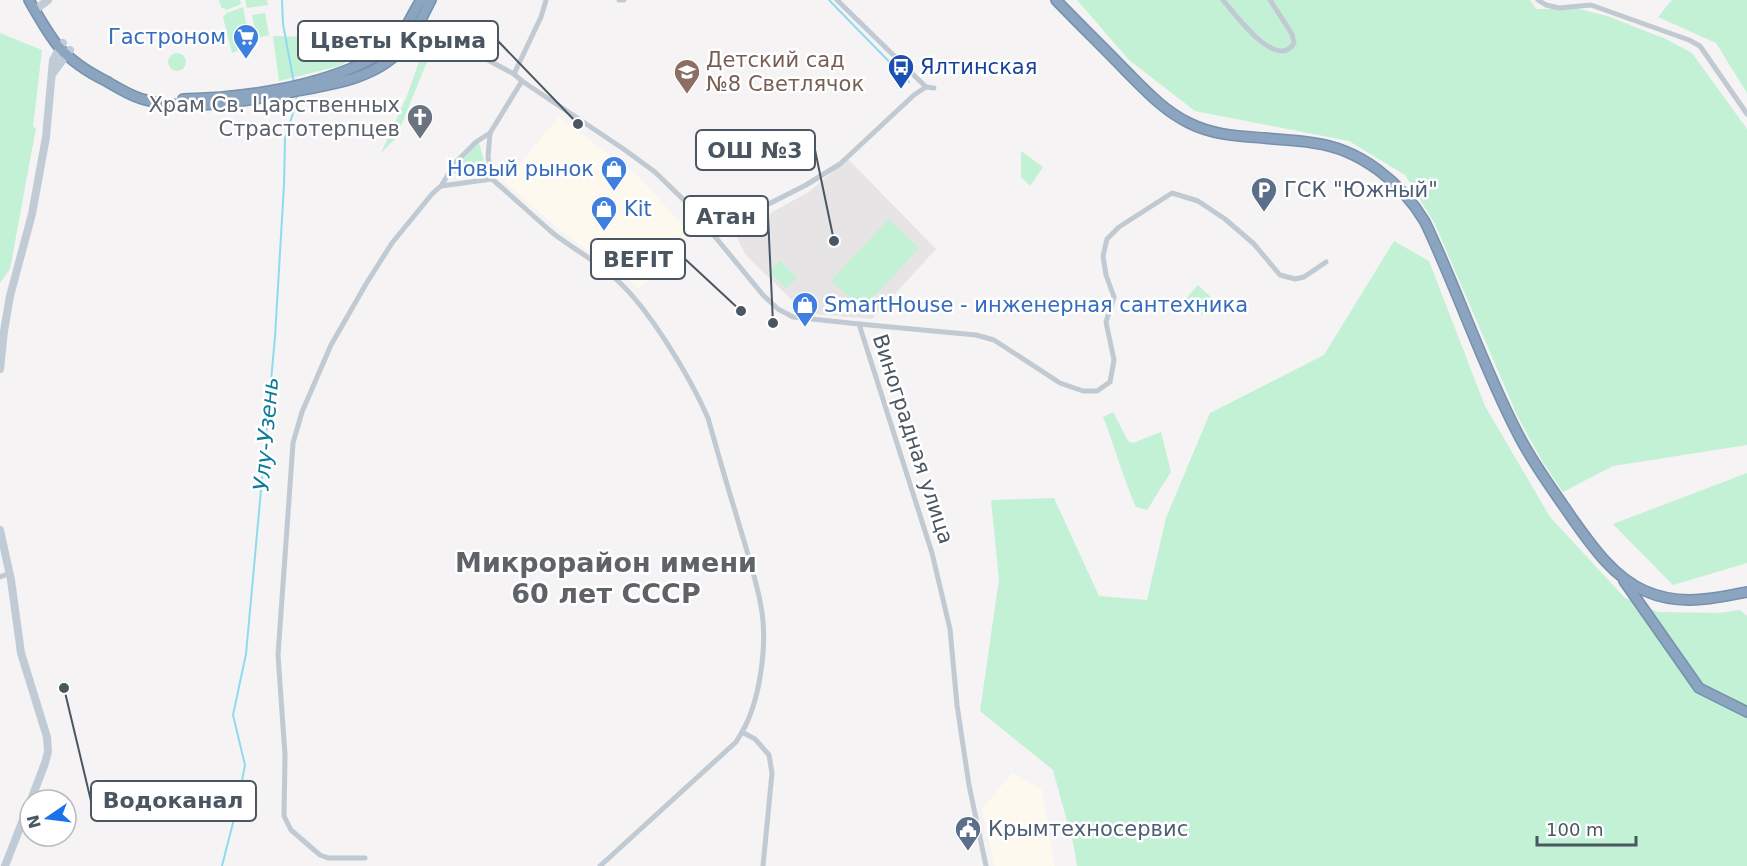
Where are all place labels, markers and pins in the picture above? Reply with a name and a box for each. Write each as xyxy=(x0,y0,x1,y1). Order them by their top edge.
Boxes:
callout: Цветы Крыма xyxy=(298,21,498,61)
supermarket icon: Гастроном xyxy=(231,22,261,60)
place label: Гастроном xyxy=(108,25,226,49)
place label: Детский сад №8 Светлячок xyxy=(706,48,864,96)
bus stop icon: Ялтинская xyxy=(886,52,916,90)
place label: Ялтинская xyxy=(920,55,1037,79)
school or university icon: Детский сад №8 Светлячок xyxy=(672,57,702,95)
place label: Храм Св. Царственных Страстотерпцев xyxy=(148,93,400,141)
church icon: Храм Св. Царственных Страстотерпцев xyxy=(405,102,435,140)
callout: ОШ №3 xyxy=(696,130,815,170)
shop icon: Новый рынок xyxy=(599,154,629,192)
place label: Новый рынок xyxy=(447,157,594,181)
parking icon: ГСК "Южный" xyxy=(1249,175,1279,213)
place label: ГСК "Южный" xyxy=(1284,178,1438,202)
shop icon: Kit xyxy=(589,194,619,232)
callout: Атан xyxy=(684,196,768,236)
place label: Kit xyxy=(624,197,652,221)
callout: BEFIT xyxy=(591,239,685,279)
shop icon: SmartHouse - инженерная сантехника xyxy=(790,290,820,328)
place label: SmartHouse - инженерная сантехника xyxy=(824,293,1248,317)
callout: Водоканал xyxy=(91,781,256,821)
public building icon: Крымтехносервис xyxy=(953,814,983,852)
place label: Крымтехносервис xyxy=(988,817,1188,841)

